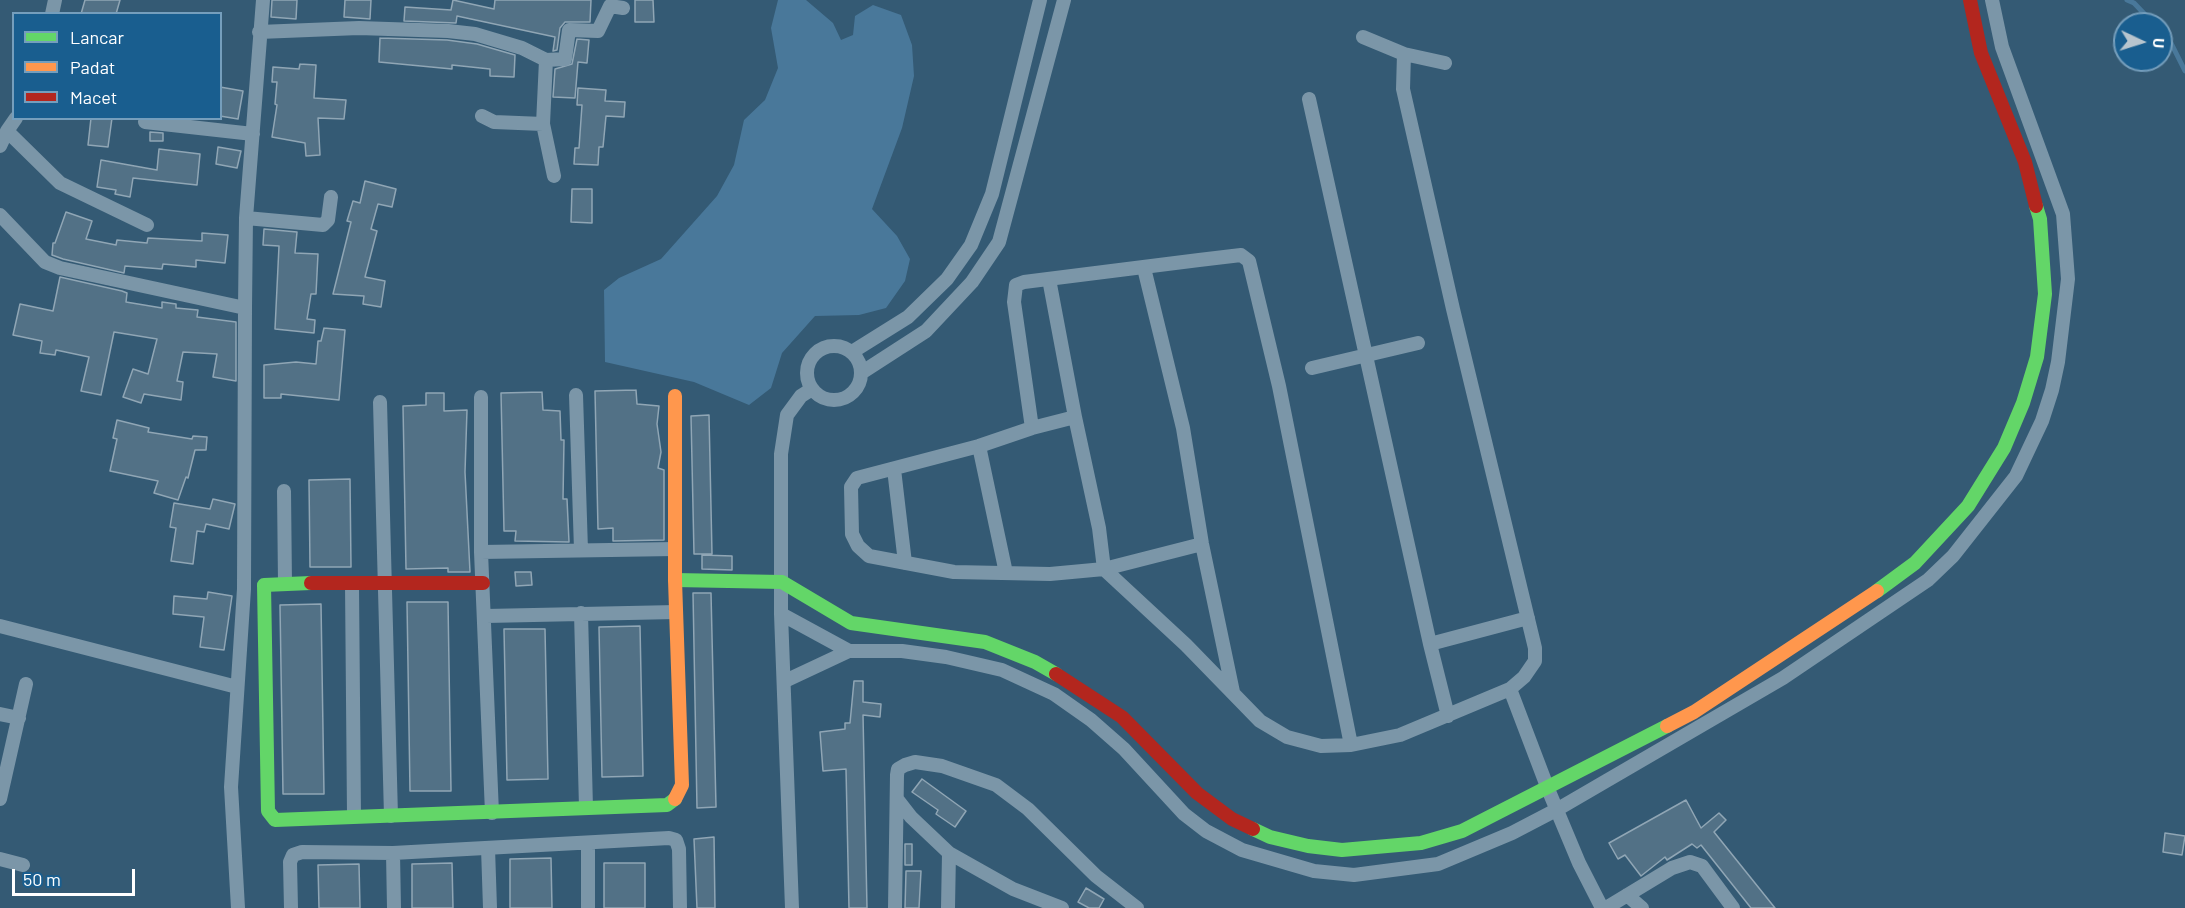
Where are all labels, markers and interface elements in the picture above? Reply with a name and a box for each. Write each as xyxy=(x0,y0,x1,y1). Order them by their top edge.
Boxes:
legend xyxy=(12,12,222,120)
north arrow xyxy=(2113,12,2173,72)
text: Lancar xyxy=(70,26,124,48)
text: U xyxy=(2150,37,2169,49)
text: Padat xyxy=(70,56,115,78)
text: Macet xyxy=(70,86,117,108)
scale bar xyxy=(15,857,138,895)
text: 50 m xyxy=(23,868,61,890)

